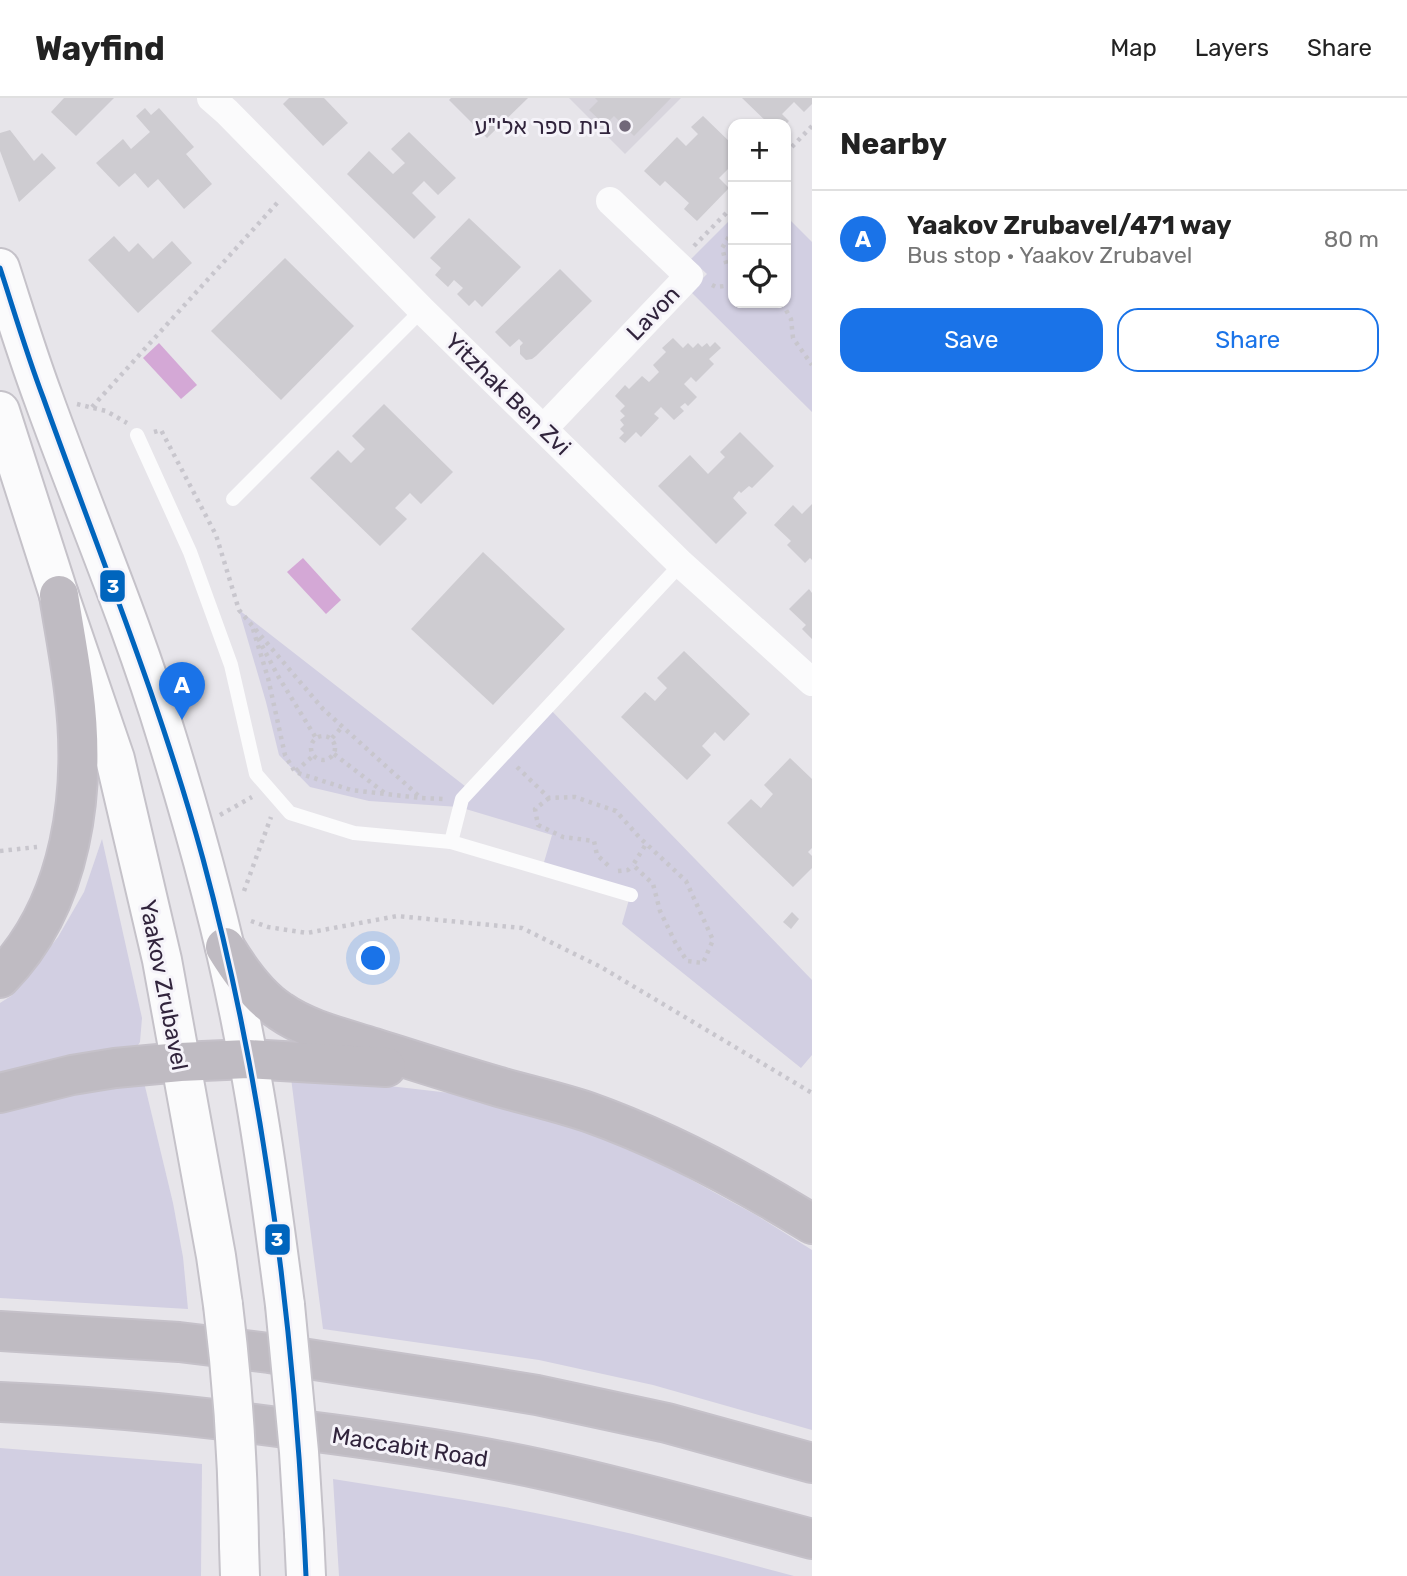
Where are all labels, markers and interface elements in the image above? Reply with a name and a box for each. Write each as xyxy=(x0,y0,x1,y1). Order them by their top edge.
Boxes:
text: Wayfind xyxy=(35,29,165,68)
text: Map xyxy=(1110,34,1157,62)
text: Layers xyxy=(1195,34,1269,62)
text: Share xyxy=(1307,34,1372,62)
place label: בית ספר אלי"ע xyxy=(474,112,611,140)
marker: בית ספר אלי"ע xyxy=(617,118,633,134)
map controls xyxy=(728,119,791,308)
button: + xyxy=(728,119,791,182)
text: Nearby xyxy=(840,126,947,162)
button: − xyxy=(728,182,791,245)
text: Yaakov Zrubavel/471 way xyxy=(907,210,1232,241)
text: A xyxy=(855,225,871,253)
text: 80 m xyxy=(1324,225,1379,253)
text: Bus stop · Yaakov Zrubavel xyxy=(907,241,1192,269)
button: locate xyxy=(728,245,791,308)
street label: Lavon xyxy=(620,280,686,346)
button: Save xyxy=(840,308,1103,372)
button: Share xyxy=(1117,308,1379,372)
street label: Yitzhak Ben Zvi xyxy=(439,327,577,461)
line badge: 3 xyxy=(99,569,126,603)
text: 3 xyxy=(107,575,119,598)
pin: A xyxy=(159,662,205,720)
street label: Yaakov Zrubavel xyxy=(134,897,194,1073)
your location xyxy=(356,941,390,975)
line badge: 3 xyxy=(264,1223,291,1256)
text: 3 xyxy=(271,1228,283,1251)
street label: Maccabit Road xyxy=(330,1421,490,1473)

